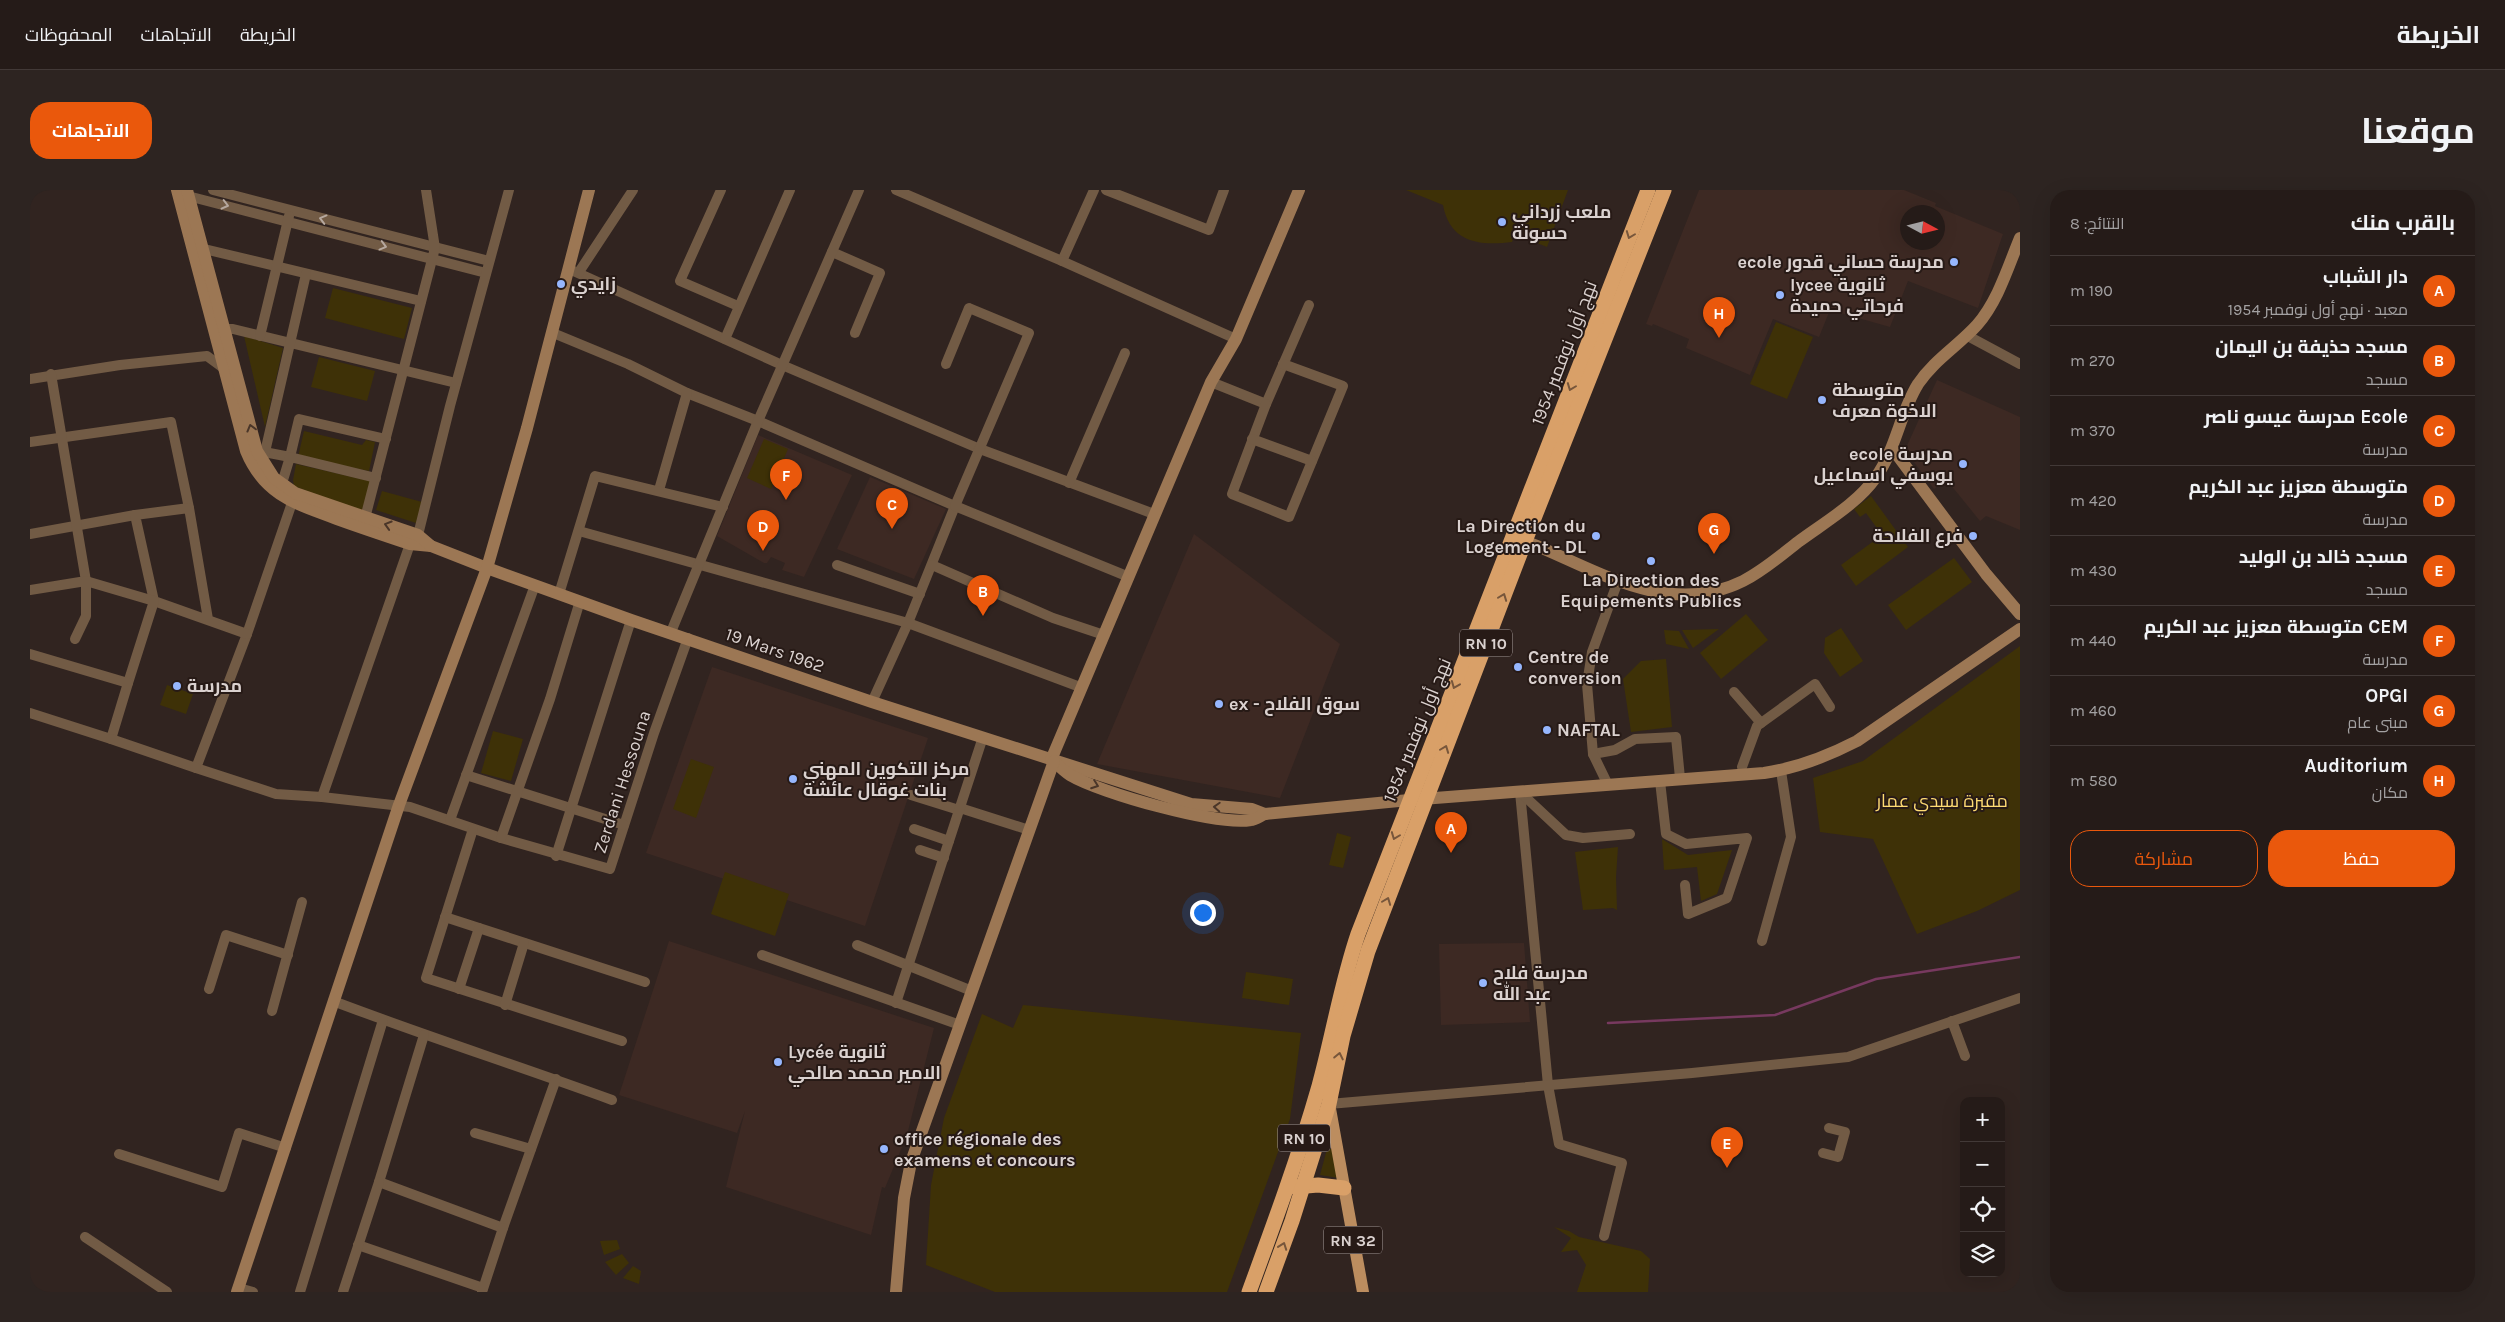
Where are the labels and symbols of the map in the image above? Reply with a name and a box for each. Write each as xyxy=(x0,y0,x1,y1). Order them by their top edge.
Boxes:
one-way arrow xyxy=(221,200,229,210)
place label: ملعب زرداني حسونة xyxy=(1512,201,1611,244)
north arrow xyxy=(1900,205,1945,250)
one-way arrow xyxy=(319,214,328,225)
marker: ملعب زرداني حسونة xyxy=(1496,216,1508,228)
one-way arrow xyxy=(1626,231,1636,239)
one-way arrow xyxy=(378,240,387,251)
place label: ecole مدرسة حساني قدور xyxy=(1737,251,1944,277)
marker: ecole مدرسة حساني قدور xyxy=(1948,256,1960,268)
place label: زايدي xyxy=(571,273,616,298)
place label: lycee ثانوية فرحاتي حميدة xyxy=(1790,274,1904,321)
marker: زايدي xyxy=(555,278,567,290)
street label: نهج أول نوفمبر 1954 xyxy=(1526,278,1603,429)
marker: lycee ثانوية فرحاتي حميدة xyxy=(1774,289,1786,301)
pin: H xyxy=(1703,297,1735,338)
place label: متوسطة الاخوة معرف xyxy=(1832,379,1937,422)
one-way arrow xyxy=(1567,382,1577,391)
marker: متوسطة الاخوة معرف xyxy=(1816,394,1828,406)
one-way arrow xyxy=(246,423,257,432)
place label: ecole مدرسة يوسفي اسماعيل xyxy=(1814,443,1953,490)
marker: ecole مدرسة يوسفي اسماعيل xyxy=(1957,458,1969,470)
pin: F xyxy=(770,459,802,500)
pin: C xyxy=(876,488,908,529)
pin: D xyxy=(747,510,779,551)
pin: G xyxy=(1698,513,1730,554)
place label: La Direction du Logement - DL xyxy=(1456,515,1586,558)
one-way arrow xyxy=(384,521,392,531)
place label: فرع الفلاحة xyxy=(1872,525,1963,548)
marker: La Direction du Logement - DL xyxy=(1590,530,1602,542)
marker: فرع الفلاحة xyxy=(1967,530,1979,542)
marker: La Direction des Equipements Publics xyxy=(1645,555,1657,567)
place label: La Direction des Equipements Publics xyxy=(1560,569,1742,612)
pin: B xyxy=(967,575,999,616)
one-way arrow xyxy=(1497,594,1507,602)
street label: 19 Mars 1962 xyxy=(723,623,827,677)
road number: RN 10 xyxy=(1460,629,1512,656)
place label: Centre de conversion xyxy=(1528,646,1622,689)
street label: نهج أول نوفمبر 1954 xyxy=(1378,655,1457,805)
marker: Centre de conversion xyxy=(1512,661,1524,673)
place label: مدرسة xyxy=(187,675,242,697)
marker: مدرسة xyxy=(171,680,183,692)
one-way arrow xyxy=(1450,680,1461,689)
place label: ex - سوق الفلاح xyxy=(1229,693,1360,716)
marker: ex - سوق الفلاح xyxy=(1213,698,1225,710)
street label: Zerdani Hessouna xyxy=(588,708,656,856)
place label: NAFTAL xyxy=(1557,719,1620,741)
marker: NAFTAL xyxy=(1541,724,1553,736)
one-way arrow xyxy=(1439,745,1449,754)
place label: مركز التكوين المهني بنات غوقال عائشة xyxy=(803,758,969,801)
marker: مركز التكوين المهني بنات غوقال عائشة xyxy=(787,773,799,785)
one-way arrow xyxy=(1091,779,1099,789)
park label: مقبرة سيدي عمار xyxy=(1875,790,2008,815)
one-way arrow xyxy=(1212,802,1220,812)
pin: A xyxy=(1435,812,1467,853)
one-way arrow xyxy=(1391,831,1401,840)
one-way arrow xyxy=(1381,897,1391,906)
your location xyxy=(1190,900,1216,926)
place label: مدرسة فلاح عبد الله xyxy=(1493,962,1588,1005)
marker: مدرسة فلاح عبد الله xyxy=(1477,977,1489,989)
place label: Lycée ثانوية الامير محمد صالحي xyxy=(788,1041,941,1088)
one-way arrow xyxy=(1333,1052,1344,1061)
marker: Lycée ثانوية الامير محمد صالحي xyxy=(772,1056,784,1068)
road number: RN 10 xyxy=(1278,1124,1330,1151)
pin: E xyxy=(1711,1127,1743,1168)
place label: office régionale des examens et concours xyxy=(894,1128,1076,1171)
marker: office régionale des examens et concours xyxy=(878,1143,890,1155)
road number: RN 32 xyxy=(1324,1226,1382,1254)
one-way arrow xyxy=(1277,1242,1287,1251)

